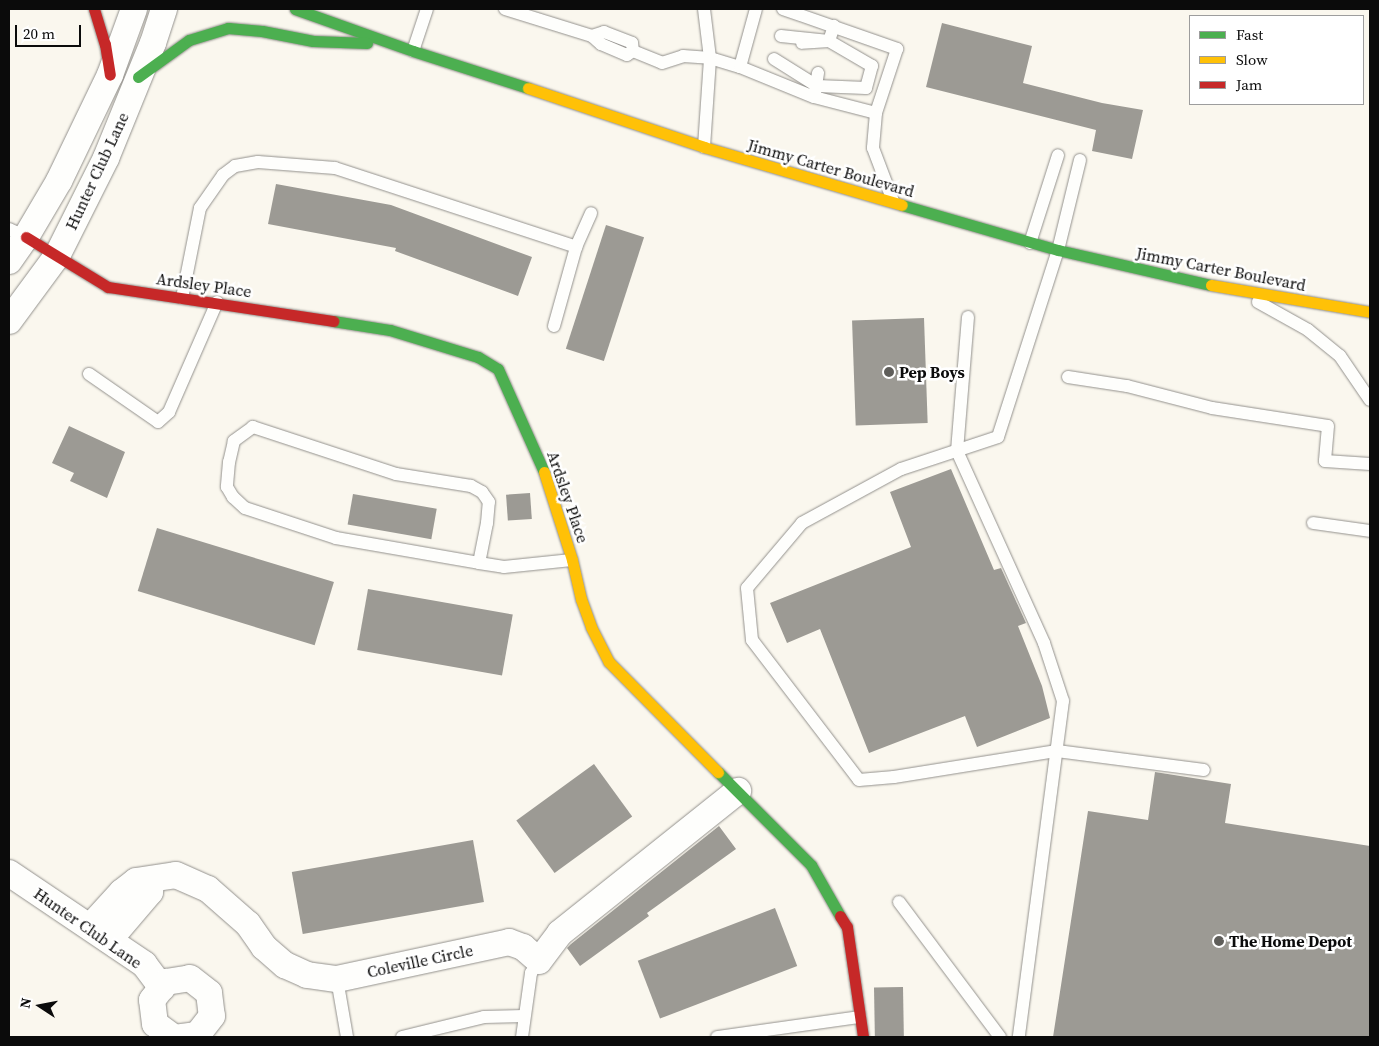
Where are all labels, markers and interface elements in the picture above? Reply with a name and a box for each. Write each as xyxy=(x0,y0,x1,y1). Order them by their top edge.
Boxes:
scale bar xyxy=(18,15,84,47)
legend xyxy=(1189,15,1364,105)
text: 20 m xyxy=(23,23,55,44)
text: Fast xyxy=(1236,24,1263,45)
text: Slow xyxy=(1236,49,1268,70)
text: Jam xyxy=(1236,74,1262,95)
street label: Hunter Club Lane xyxy=(61,109,133,233)
street label: Jimmy Carter Boulevard xyxy=(746,135,916,201)
street label: Jimmy Carter Boulevard xyxy=(1135,243,1307,295)
street label: Ardsley Place xyxy=(155,269,253,301)
place label: Pep Boys xyxy=(899,362,965,382)
marker: Pep Boys xyxy=(883,366,895,378)
street label: Ardsley Place xyxy=(543,449,593,545)
street label: Hunter Club Lane xyxy=(30,884,146,972)
place label: The Home Depot xyxy=(1229,931,1352,951)
marker: The Home Depot xyxy=(1213,935,1225,947)
street label: Coleville Circle xyxy=(365,940,475,982)
north arrow xyxy=(15,981,65,1031)
text: N xyxy=(14,996,36,1010)

